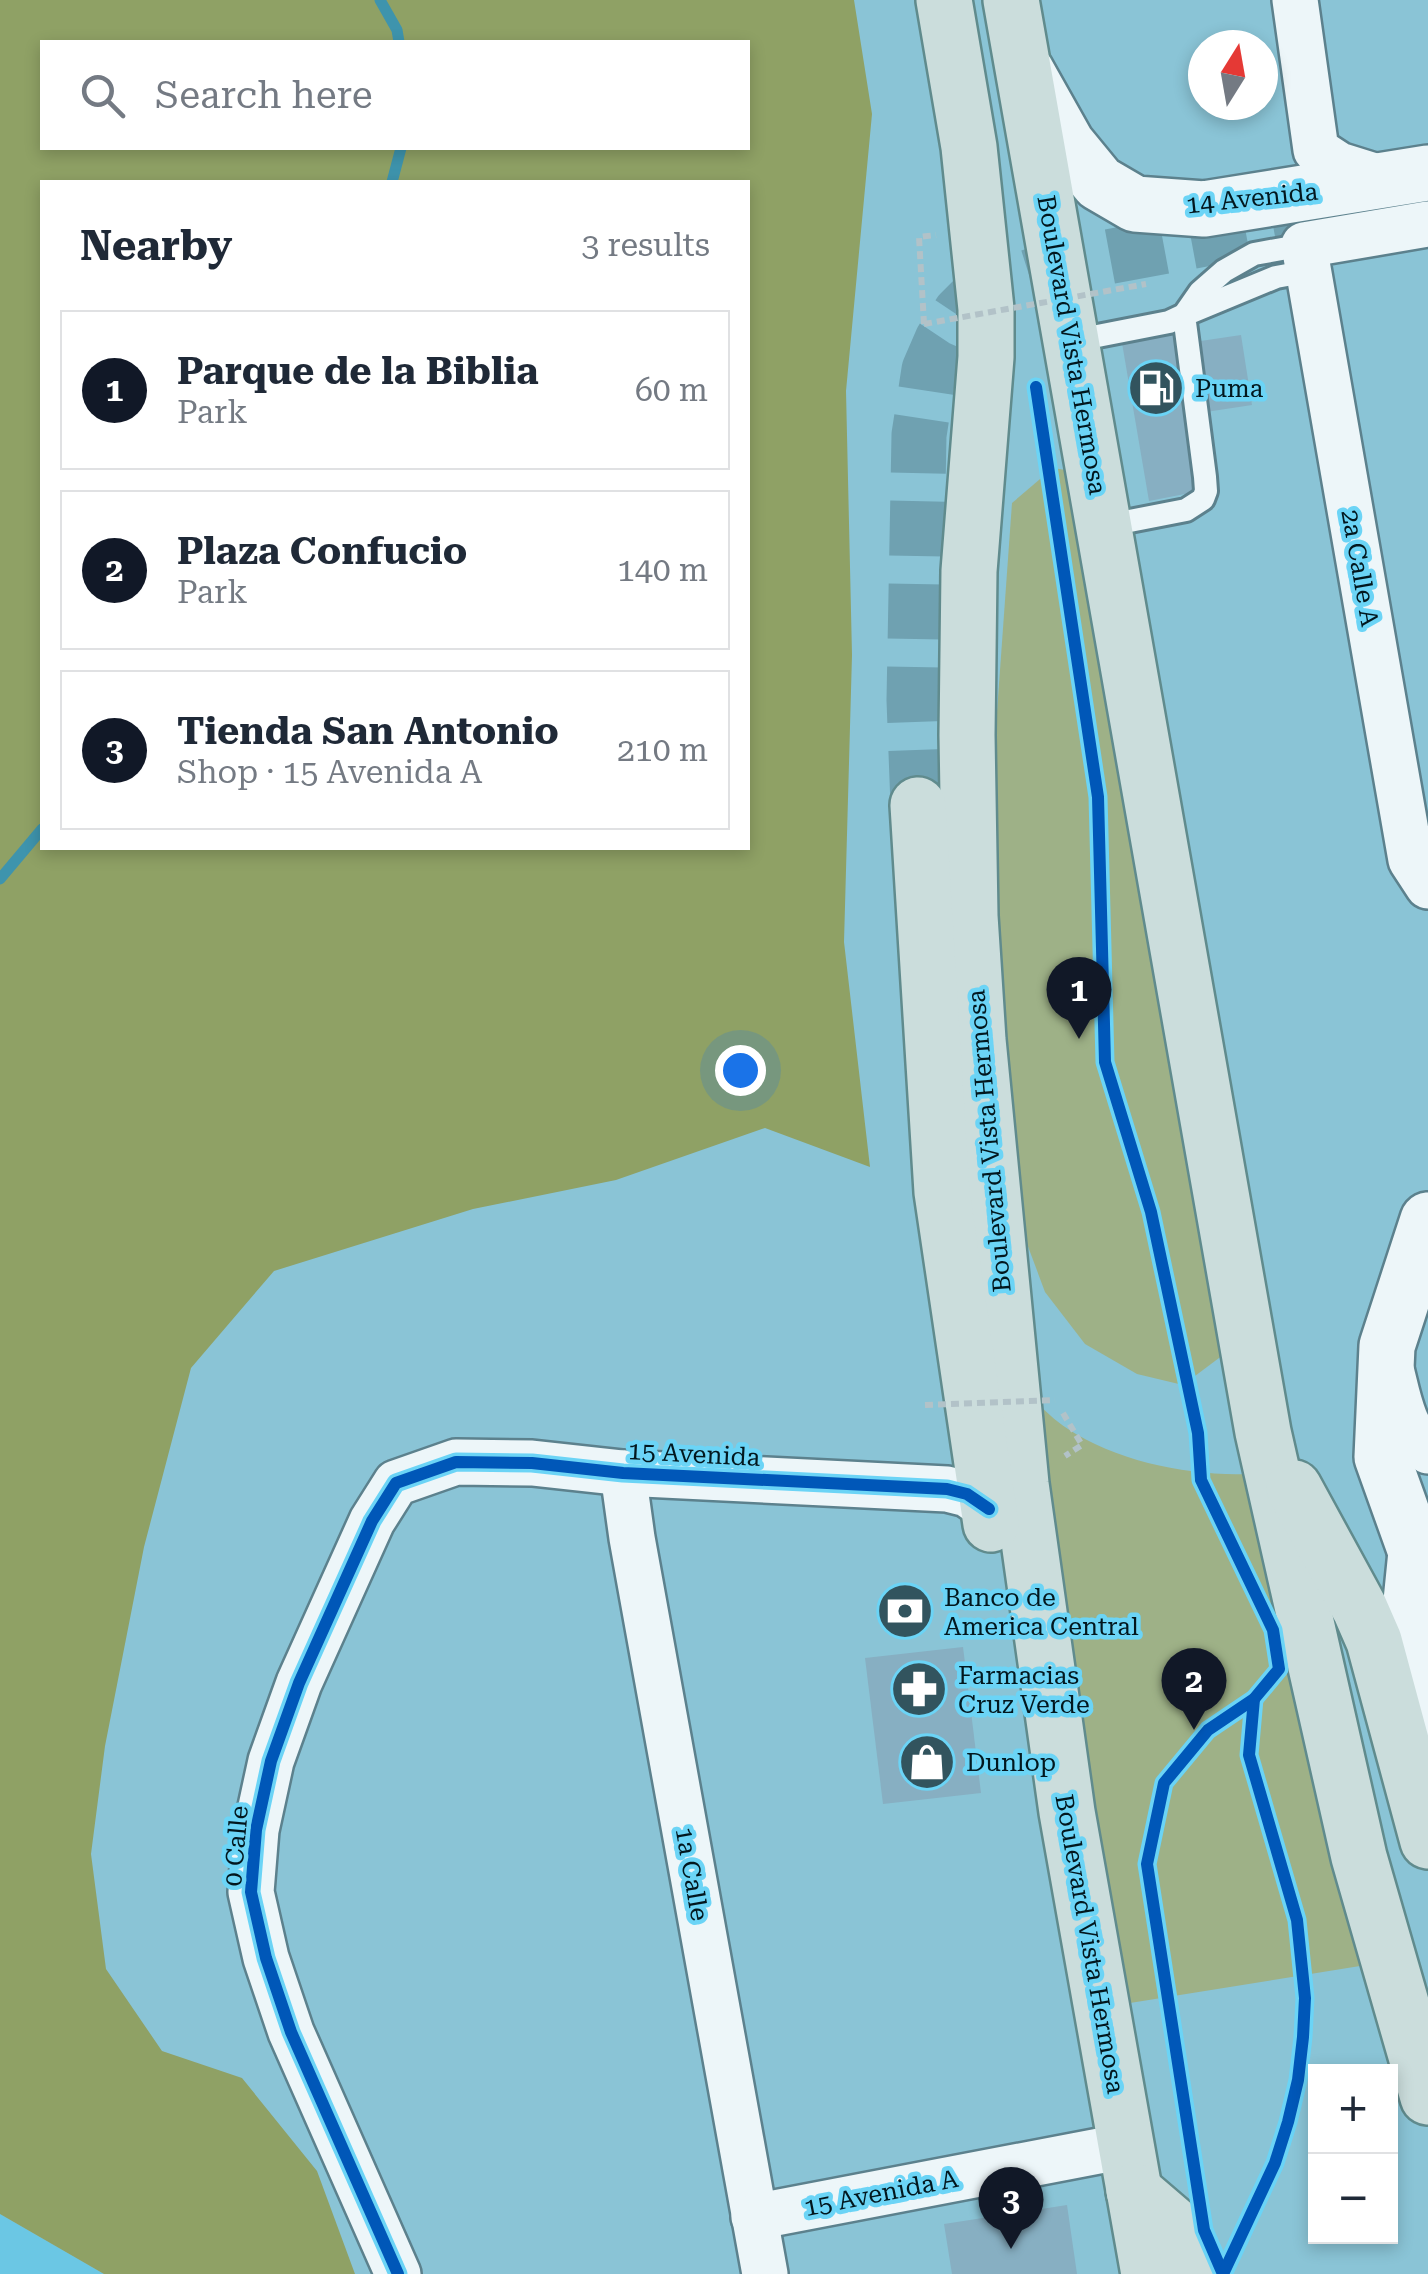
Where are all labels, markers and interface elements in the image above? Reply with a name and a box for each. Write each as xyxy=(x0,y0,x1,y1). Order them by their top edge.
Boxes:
north arrow xyxy=(1188,30,1278,120)
search box xyxy=(40,40,750,150)
icon: search xyxy=(75,68,130,123)
text: Search here xyxy=(155,73,373,117)
street label: 14 Avenida xyxy=(1185,177,1320,219)
street label: Boulevard Vista Hermosa xyxy=(1031,193,1113,497)
text: Nearby xyxy=(80,221,232,270)
text: 3 results xyxy=(582,226,710,264)
text: Parque de la Biblia xyxy=(177,349,538,393)
fuel station icon: Puma xyxy=(1126,358,1186,418)
text: 1 xyxy=(106,371,123,409)
text: 60 m xyxy=(635,371,708,409)
place label: Puma xyxy=(1195,374,1264,403)
text: Park xyxy=(177,393,248,431)
street label: 2a Calle A xyxy=(1335,507,1385,629)
text: Plaza Confucio xyxy=(177,529,467,573)
text: 2 xyxy=(106,551,123,589)
text: 140 m xyxy=(617,551,708,589)
text: Park xyxy=(177,573,248,611)
text: Tienda San Antonio xyxy=(177,709,559,753)
text: 3 xyxy=(106,731,123,769)
text: 210 m xyxy=(617,731,708,769)
text: Shop · 15 Avenida A xyxy=(177,753,482,791)
pin: 1 xyxy=(1046,956,1112,1039)
street label: Boulevard Vista Hermosa xyxy=(961,988,1017,1293)
your location xyxy=(715,1045,766,1096)
street label: 15 Avenida xyxy=(627,1436,761,1472)
bank icon: Banco de America Central xyxy=(875,1581,935,1641)
place label: Banco de America Central xyxy=(944,1583,1139,1641)
pin: 2 xyxy=(1162,1648,1226,1730)
pharmacy icon: Farmacias Cruz Verde xyxy=(889,1659,949,1719)
place label: Farmacias Cruz Verde xyxy=(958,1661,1090,1719)
shop icon: Dunlop xyxy=(897,1732,957,1792)
place label: Dunlop xyxy=(966,1748,1056,1777)
street label: Boulevard Vista Hermosa xyxy=(1049,1792,1131,2096)
street label: 0 Calle xyxy=(218,1804,254,1888)
street label: 1a Calle xyxy=(670,1825,714,1923)
map controls xyxy=(1308,2064,1398,2244)
button: + xyxy=(1308,2064,1398,2154)
button: − xyxy=(1308,2154,1398,2244)
street label: 15 Avenida A xyxy=(802,2164,961,2222)
pin: 3 xyxy=(978,2166,1044,2249)

